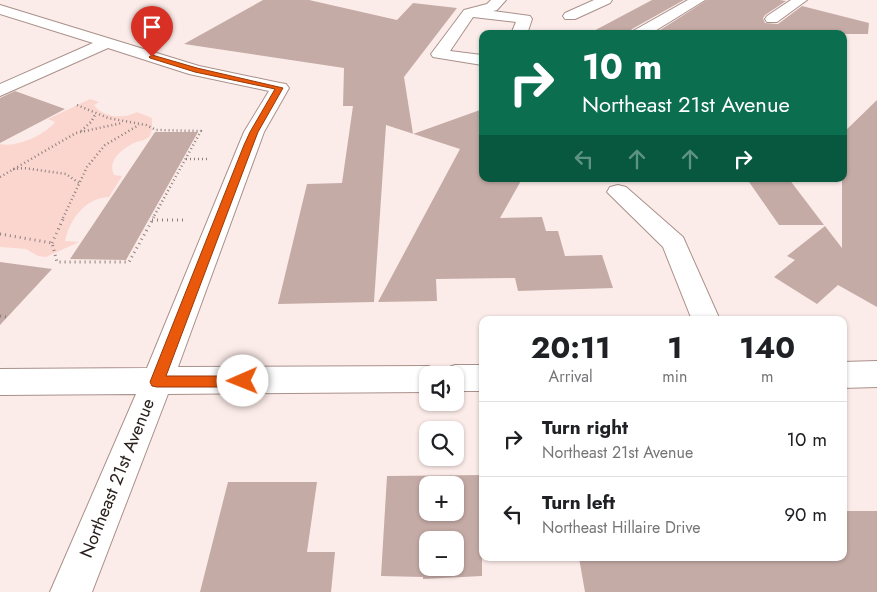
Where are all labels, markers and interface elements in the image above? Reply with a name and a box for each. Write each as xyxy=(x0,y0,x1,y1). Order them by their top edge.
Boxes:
pin xyxy=(131,6,173,57)
icon: arrive xyxy=(138,13,166,41)
text: 10 m xyxy=(582,42,662,92)
icon: right xyxy=(499,50,564,115)
text: Northeast 21st Avenue xyxy=(582,88,790,120)
icon: left xyxy=(570,145,598,173)
icon: ahead xyxy=(623,145,651,173)
icon: ahead xyxy=(676,145,704,173)
icon: right xyxy=(729,145,757,173)
text: 20:11 xyxy=(531,326,611,369)
text: 1 xyxy=(667,326,682,369)
text: 140 xyxy=(739,326,795,369)
position arrow xyxy=(216,354,268,406)
text: Arrival xyxy=(549,365,593,388)
text: min xyxy=(662,365,687,388)
text: m xyxy=(761,365,773,388)
map controls xyxy=(419,366,464,576)
button: sound xyxy=(419,366,464,411)
street label: Northeast 21st Avenue xyxy=(73,394,161,562)
text: Turn right xyxy=(542,414,628,441)
button: search xyxy=(419,421,464,466)
icon: right xyxy=(499,425,527,453)
text: 10 m xyxy=(787,426,827,453)
text: Northeast 21st Avenue xyxy=(542,441,693,464)
button: + xyxy=(419,476,464,521)
text: Turn left xyxy=(542,489,615,516)
icon: left xyxy=(499,500,527,528)
text: 90 m xyxy=(784,501,827,528)
text: Northeast Hillaire Drive xyxy=(542,516,701,539)
button: − xyxy=(419,531,464,576)

